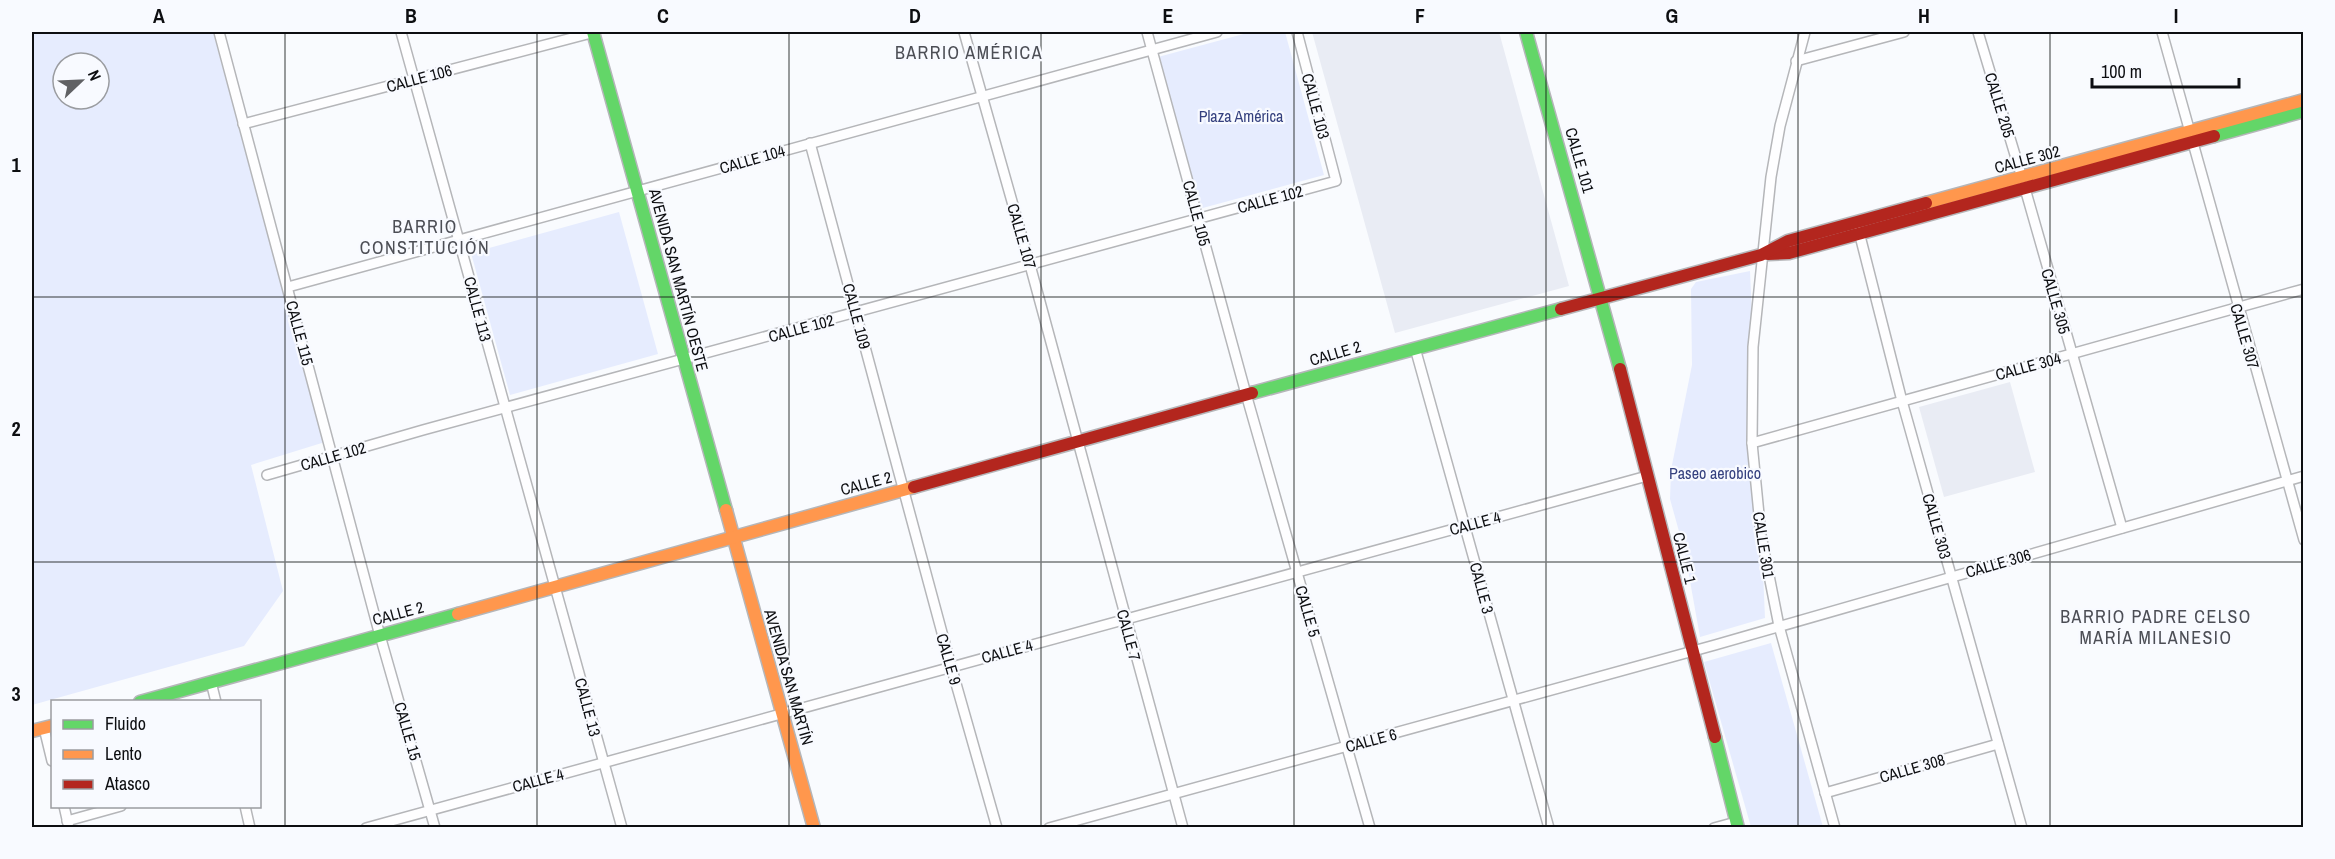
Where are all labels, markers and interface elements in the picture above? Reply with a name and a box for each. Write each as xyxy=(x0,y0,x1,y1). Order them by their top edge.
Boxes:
text: A xyxy=(153,2,165,29)
text: B xyxy=(405,2,417,29)
text: C xyxy=(657,2,669,29)
text: D xyxy=(909,2,921,29)
text: E xyxy=(1163,2,1174,29)
text: F xyxy=(1415,2,1425,29)
text: G xyxy=(1666,2,1678,29)
text: H xyxy=(1918,2,1930,29)
text: I xyxy=(2174,2,2178,29)
district label: BARRIO AMÉRICA xyxy=(895,40,1043,65)
north arrow xyxy=(51,51,111,111)
scale bar xyxy=(2092,51,2239,89)
street label: CALLE 106 xyxy=(384,59,454,97)
text: 100 m xyxy=(2101,59,2142,84)
text: N xyxy=(83,66,107,84)
street label: CALLE 205 xyxy=(1980,70,2020,140)
street label: CALLE 103 xyxy=(1297,71,1335,141)
park label: Plaza América xyxy=(1199,105,1284,127)
street label: CALLE 101 xyxy=(1560,125,1600,196)
street label: CALLE 104 xyxy=(717,139,787,179)
street label: CALLE 302 xyxy=(1992,140,2062,178)
text: 1 xyxy=(11,151,21,178)
street label: CALLE 105 xyxy=(1178,178,1216,248)
street label: CALLE 102 xyxy=(1235,180,1305,218)
street label: AVENIDA SAN MARTÍN OESTE xyxy=(644,185,714,374)
street label: CALLE 107 xyxy=(1002,201,1042,271)
district label: BARRIO CONSTITUCIÓN xyxy=(360,214,490,260)
street label: CALLE 305 xyxy=(2036,266,2076,336)
street label: CALLE 113 xyxy=(459,274,497,344)
street label: CALLE 109 xyxy=(838,281,876,351)
street label: CALLE 115 xyxy=(281,298,319,368)
street label: CALLE 307 xyxy=(2225,301,2265,371)
street label: CALLE 102 xyxy=(766,309,836,347)
street label: CALLE 2 xyxy=(1307,335,1363,371)
street label: CALLE 304 xyxy=(1993,347,2063,385)
text: 2 xyxy=(11,415,21,442)
street label: CALLE 102 xyxy=(298,436,368,476)
park label: Paseo aerobico xyxy=(1669,462,1761,484)
street label: CALLE 2 xyxy=(838,466,894,500)
street label: CALLE 303 xyxy=(1917,491,1957,561)
street label: CALLE 4 xyxy=(1447,506,1503,540)
street label: CALLE 301 xyxy=(1748,510,1780,581)
street label: CALLE 1 xyxy=(1668,530,1702,587)
street label: CALLE 306 xyxy=(1963,543,2033,583)
street label: CALLE 3 xyxy=(1465,560,1499,616)
street label: CALLE 5 xyxy=(1290,583,1326,639)
street label: CALLE 2 xyxy=(370,596,426,630)
district label: BARRIO PADRE CELSO MARÍA MILANESIO xyxy=(2060,604,2252,650)
street label: AVENIDA SAN MARTÍN xyxy=(759,606,819,747)
street label: CALLE 7 xyxy=(1112,607,1146,663)
street label: CALLE 9 xyxy=(931,631,967,687)
street label: CALLE 4 xyxy=(979,634,1035,668)
street label: CALLE 13 xyxy=(570,675,606,739)
text: 3 xyxy=(11,680,21,707)
street label: CALLE 15 xyxy=(389,699,427,763)
legend xyxy=(51,700,261,808)
text: Fluido xyxy=(105,711,146,736)
street label: CALLE 6 xyxy=(1343,723,1399,757)
text: Lento xyxy=(105,741,142,766)
street label: CALLE 308 xyxy=(1877,748,1947,788)
street label: CALLE 4 xyxy=(510,763,566,797)
text: Atasco xyxy=(104,771,150,796)

